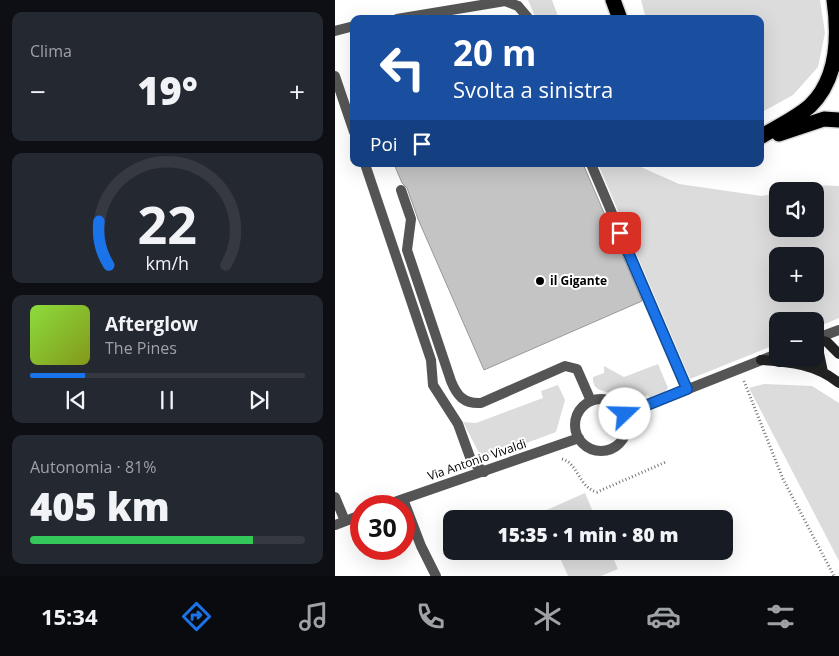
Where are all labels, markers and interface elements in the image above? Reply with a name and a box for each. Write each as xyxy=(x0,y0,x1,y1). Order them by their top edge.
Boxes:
text: 20 m xyxy=(453,29,536,76)
icon: left xyxy=(370,35,435,100)
text: Clima xyxy=(30,40,72,62)
text: 19° xyxy=(137,64,198,116)
text: − xyxy=(30,72,46,110)
text: + xyxy=(289,72,305,110)
text: Svolta a sinistra xyxy=(453,74,613,104)
icon: arrive xyxy=(408,130,436,158)
text: Poi xyxy=(370,131,398,157)
map controls xyxy=(769,182,824,367)
button: sound xyxy=(769,182,824,237)
text: 22 xyxy=(138,188,197,259)
pin xyxy=(599,212,641,254)
icon: arrive xyxy=(606,219,634,247)
button: + xyxy=(769,247,824,302)
text: km/h xyxy=(146,251,189,275)
place label: il Gigante xyxy=(550,272,607,289)
marker: il Gigante xyxy=(534,275,546,287)
text: Afterglow xyxy=(105,311,198,337)
button: − xyxy=(769,312,824,367)
text: The Pines xyxy=(105,337,177,359)
icon: previous xyxy=(62,386,90,414)
icon: pause xyxy=(153,386,181,414)
icon: next xyxy=(245,386,273,414)
position arrow xyxy=(598,387,650,439)
street label: Via Antonio Vivaldi xyxy=(425,435,528,484)
text: Autonomia · 81% xyxy=(30,456,156,478)
text: 405 km xyxy=(30,480,170,532)
speed limit sign: 30 xyxy=(350,495,415,560)
text: 15:35 · 1 min · 80 m xyxy=(498,522,678,548)
icon: directions xyxy=(179,599,214,634)
icon: music xyxy=(296,599,331,634)
icon: phone xyxy=(413,599,448,634)
icon: climate xyxy=(530,599,565,634)
icon: car xyxy=(646,599,681,634)
icon: filters xyxy=(763,599,798,634)
text: 15:34 xyxy=(41,601,97,631)

